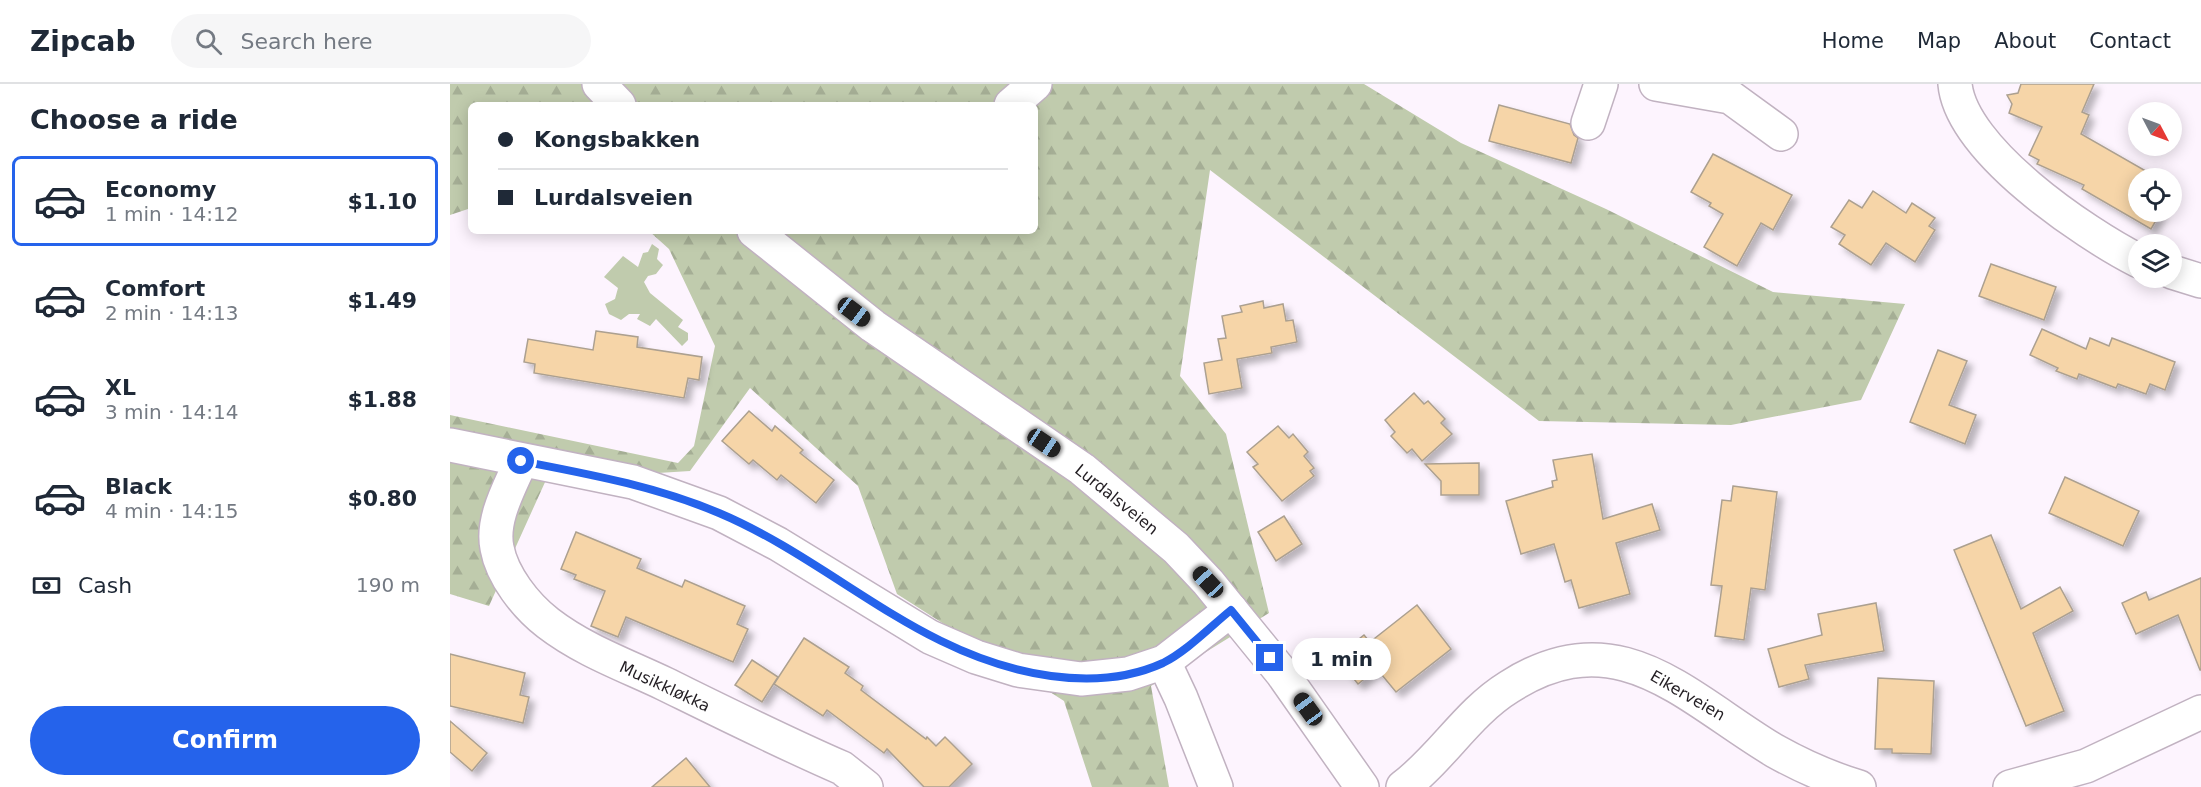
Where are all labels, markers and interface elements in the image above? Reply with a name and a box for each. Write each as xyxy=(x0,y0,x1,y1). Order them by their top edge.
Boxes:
search box xyxy=(171,14,591,68)
text: Zipcab xyxy=(30,25,135,58)
icon: search xyxy=(192,25,225,58)
text: Search here xyxy=(240,29,373,54)
text: Home xyxy=(1822,29,1884,53)
text: Map xyxy=(1917,29,1961,53)
text: About xyxy=(1994,29,2056,53)
text: Contact xyxy=(2089,29,2171,53)
north arrow xyxy=(2128,102,2182,156)
map controls xyxy=(2128,102,2182,288)
text: Choose a ride xyxy=(30,104,238,135)
text: Kongsbakken xyxy=(534,127,700,152)
button: locate xyxy=(2128,168,2182,222)
icon: car xyxy=(33,174,87,228)
text: Economy xyxy=(105,177,216,202)
text: Lurdalsveien xyxy=(534,185,693,210)
text: $1.10 xyxy=(347,189,417,214)
text: 1 min · 14:12 xyxy=(105,202,239,226)
button: layers xyxy=(2128,234,2182,288)
icon: car xyxy=(33,273,87,327)
text: Comfort xyxy=(105,276,205,301)
text: $1.49 xyxy=(347,288,417,313)
car xyxy=(834,294,874,330)
text: 2 min · 14:13 xyxy=(105,301,239,325)
icon: car xyxy=(33,372,87,426)
text: XL xyxy=(105,375,136,400)
text: $1.88 xyxy=(347,387,417,412)
text: 3 min · 14:14 xyxy=(105,400,239,424)
car xyxy=(1024,425,1064,461)
route start xyxy=(507,447,534,474)
street label: Lurdalsveien xyxy=(1071,460,1162,539)
icon: car xyxy=(33,471,87,525)
text: Black xyxy=(105,474,172,499)
text: $0.80 xyxy=(347,486,417,511)
text: 4 min · 14:15 xyxy=(105,499,239,523)
car xyxy=(1189,563,1227,601)
icon: cash xyxy=(30,569,63,602)
text: Cash xyxy=(78,573,132,598)
text: 190 m xyxy=(356,573,420,597)
callout: 1 min xyxy=(1291,637,1390,679)
route end xyxy=(1256,644,1283,671)
text: 1 min xyxy=(1310,647,1373,671)
street label: Musikkløkka xyxy=(617,657,713,716)
street label: Eikerveien xyxy=(1647,666,1729,725)
car xyxy=(1290,689,1326,729)
button: Confirm xyxy=(30,706,420,775)

